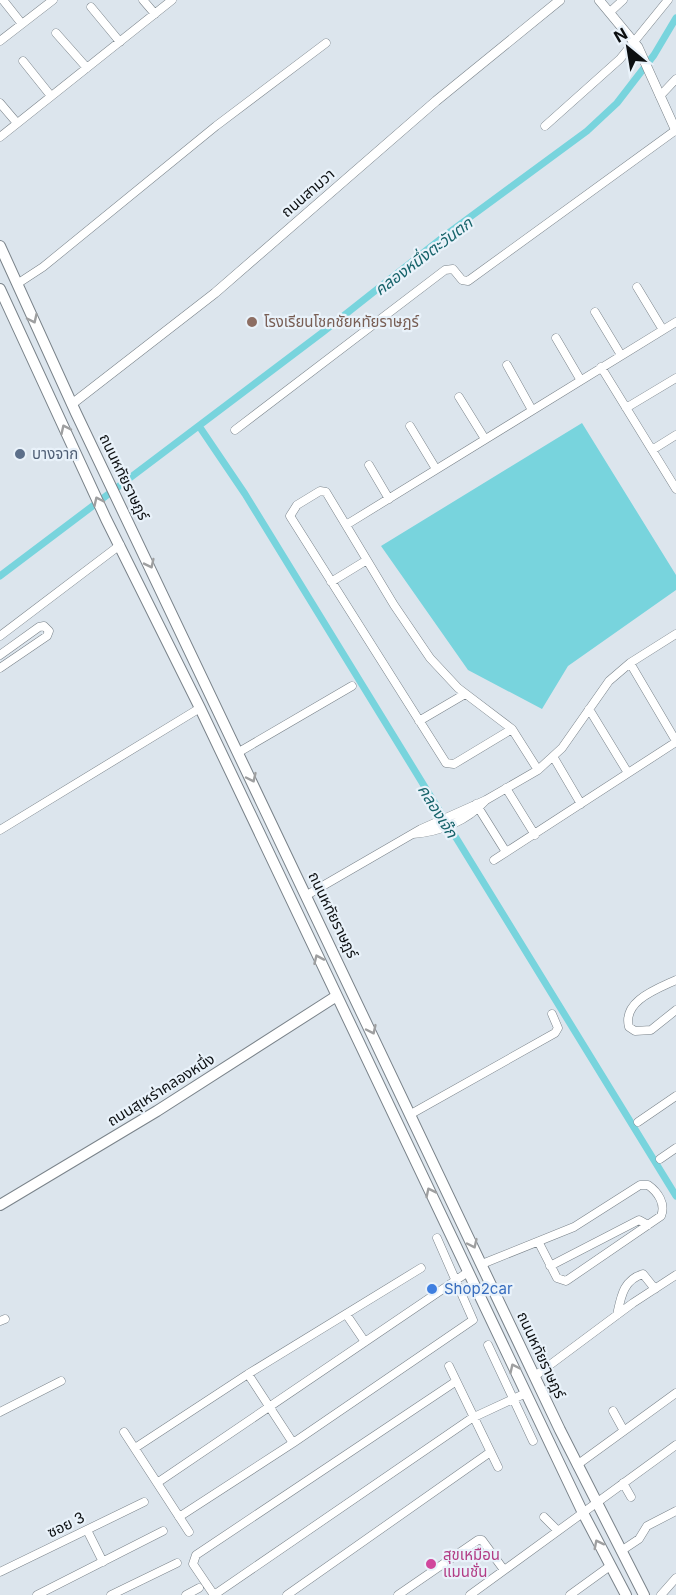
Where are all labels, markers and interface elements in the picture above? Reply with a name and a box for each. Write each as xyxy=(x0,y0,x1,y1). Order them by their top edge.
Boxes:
north arrow xyxy=(598,18,658,78)
text: N xyxy=(610,23,631,47)
street label: ถนนสามวา xyxy=(277,164,338,221)
water label: คลองหนึ่งตะวันตก xyxy=(369,211,477,299)
one-way arrow xyxy=(26,312,38,323)
place label: โรงเรียนโชคชัยหทัยราษฎร์ xyxy=(264,312,420,331)
marker: โรงเรียนโชคชัยหทัยราษฎร์ xyxy=(245,315,259,329)
one-way arrow xyxy=(60,425,72,436)
street label: ถนนหทัยราษฎร์ xyxy=(95,431,154,524)
place label: บางจาก xyxy=(32,444,78,463)
marker: บางจาก xyxy=(13,447,27,461)
one-way arrow xyxy=(93,496,105,507)
one-way arrow xyxy=(142,558,154,569)
one-way arrow xyxy=(244,772,256,783)
water label: คลองเจ๊ก xyxy=(414,781,463,843)
street label: ถนนหทัยราษฎร์ xyxy=(304,869,363,962)
one-way arrow xyxy=(314,955,326,966)
one-way arrow xyxy=(364,1024,376,1035)
street label: ถนนสุเหร่าคลองหนึ่ง xyxy=(103,1048,218,1130)
one-way arrow xyxy=(426,1187,438,1198)
one-way arrow xyxy=(465,1238,477,1249)
place label: Shop2car xyxy=(444,1279,513,1298)
marker: Shop2car xyxy=(425,1282,439,1296)
street label: ถนนหทัยราษฎร์ xyxy=(513,1308,570,1402)
one-way arrow xyxy=(510,1363,522,1374)
street label: ซอย 3 xyxy=(44,1507,88,1542)
one-way arrow xyxy=(594,1539,606,1550)
place label: สุขเหมือน แมนชั่น xyxy=(443,1545,500,1581)
marker: สุขเหมือน แมนชั่น xyxy=(424,1557,438,1571)

